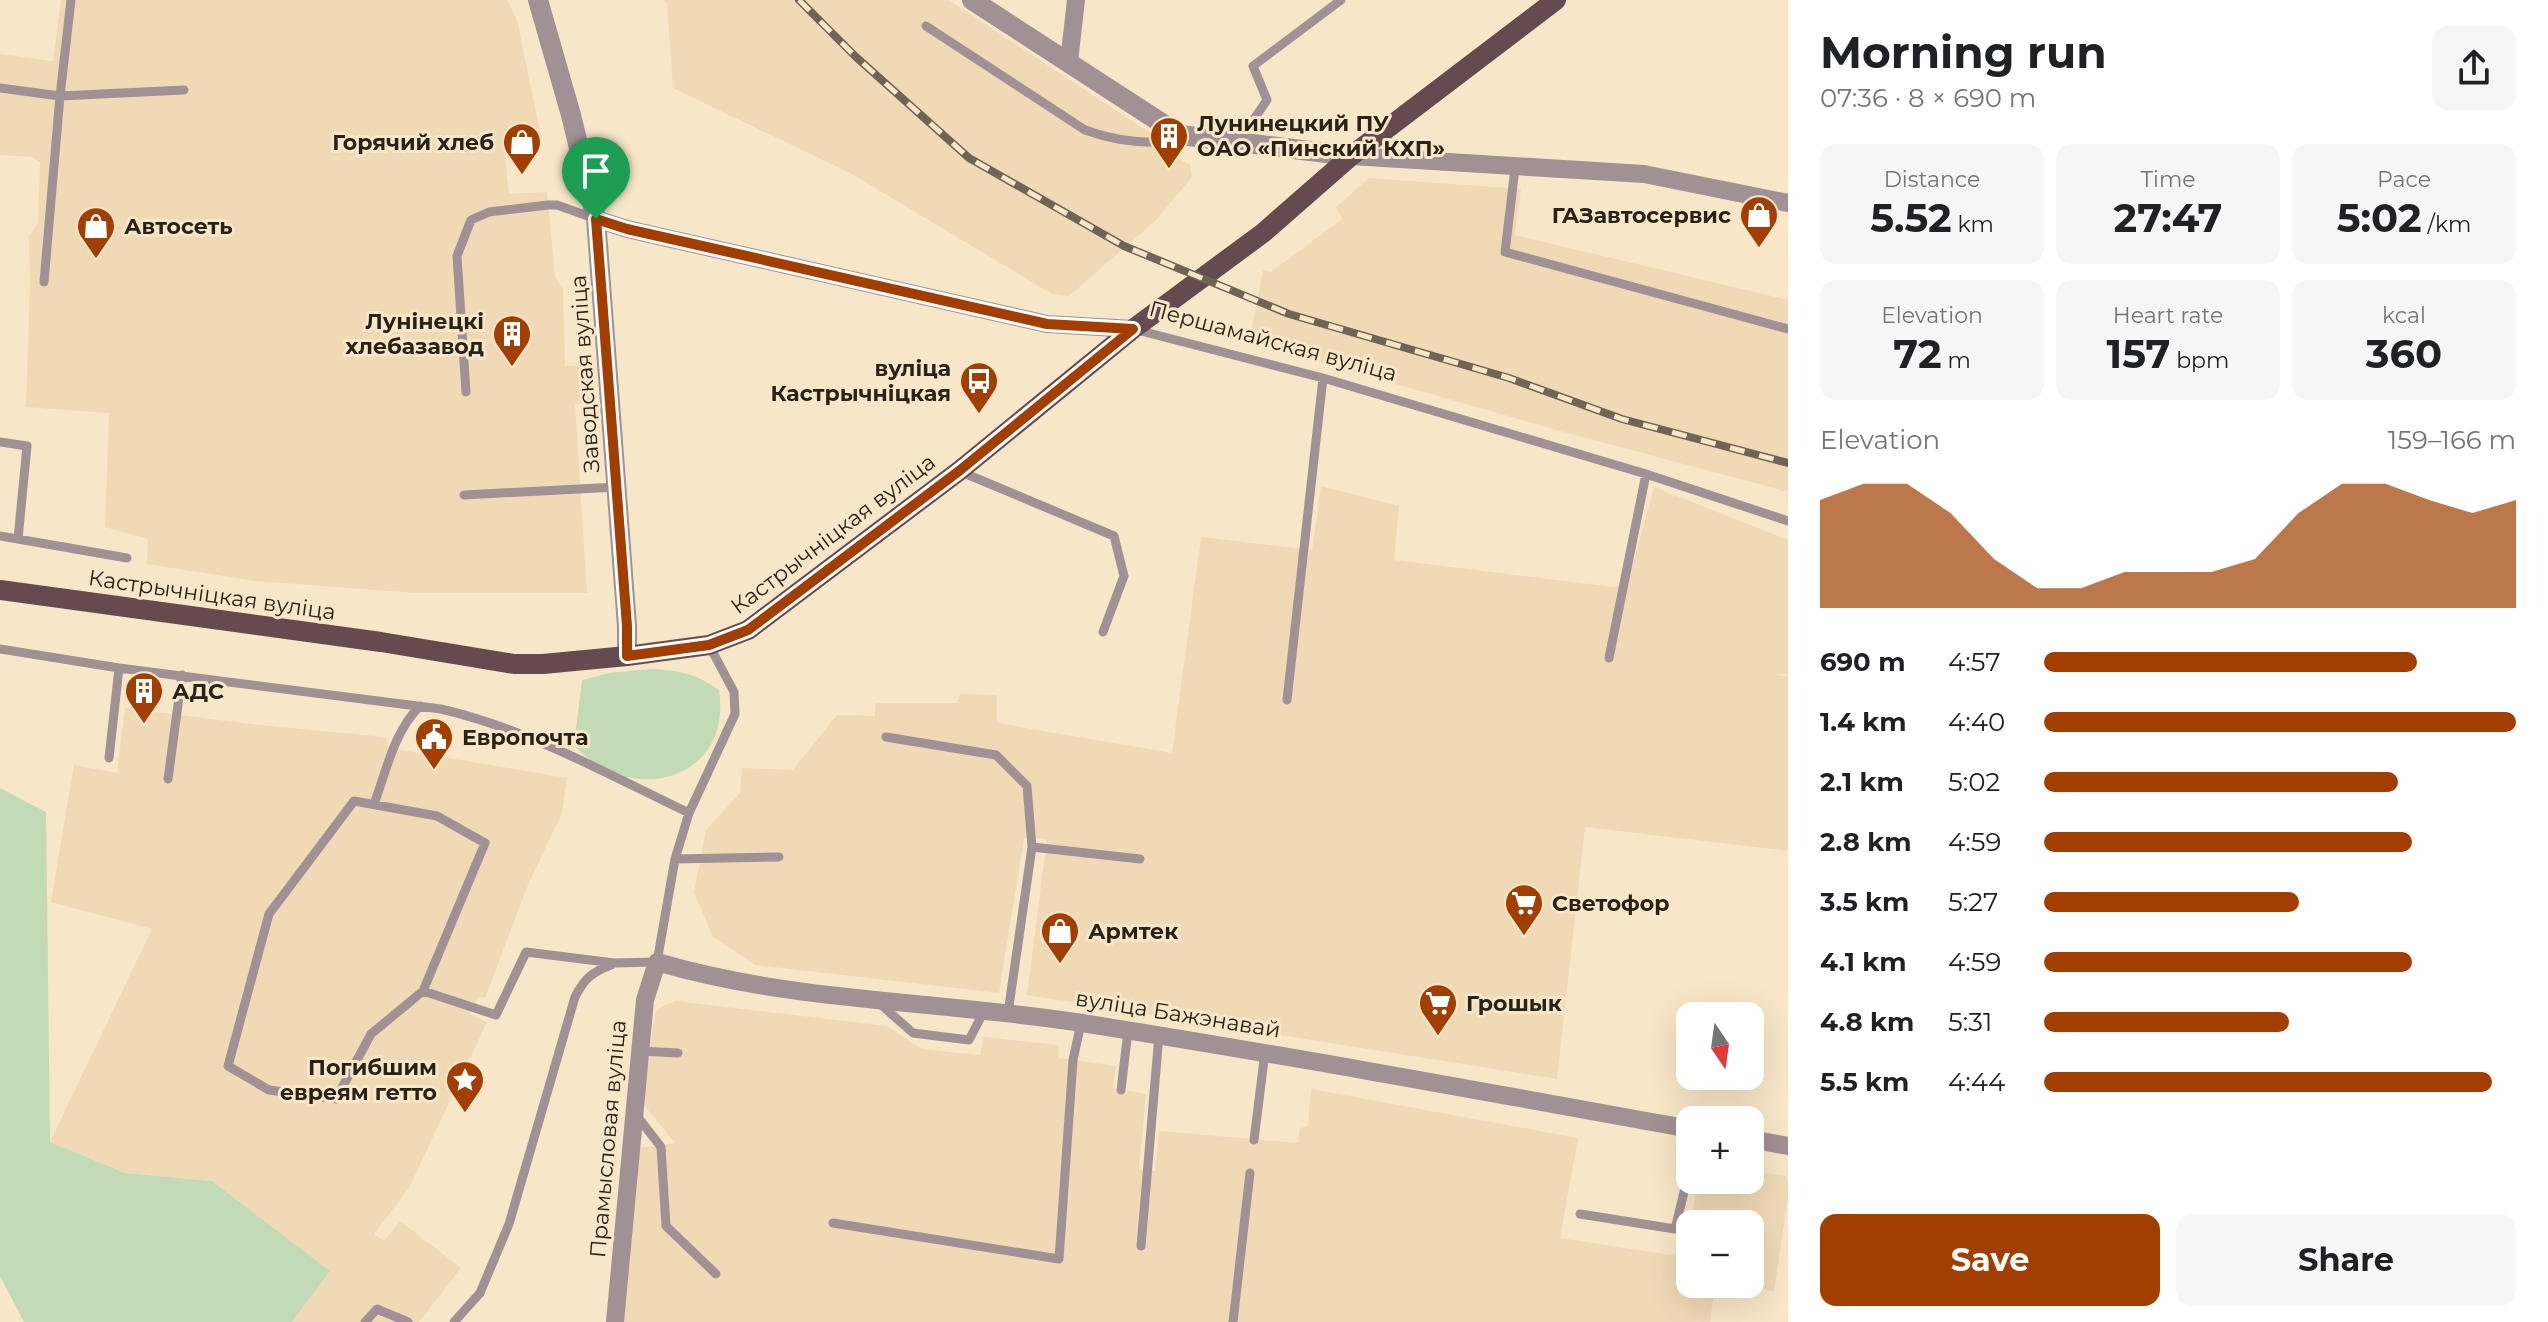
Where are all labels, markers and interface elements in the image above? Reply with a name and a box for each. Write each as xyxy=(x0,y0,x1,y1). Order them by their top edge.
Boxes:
text: Morning run xyxy=(1820,25,2107,79)
button: share xyxy=(2432,26,2516,110)
text: 07:36 · 8 × 690 m xyxy=(1820,82,2036,114)
place label: Лунинецкий ПУ ОАО «Пинский КХП» xyxy=(1197,110,1445,162)
building icon: Лунинецкий ПУ ОАО «Пинский КХП» xyxy=(1148,115,1190,170)
shop icon: Горячий хлеб xyxy=(501,121,543,176)
place label: Горячий хлеб xyxy=(332,129,494,156)
pin xyxy=(562,137,630,219)
icon: arrive xyxy=(574,149,618,193)
text: Distance xyxy=(1884,166,1980,193)
text: Time xyxy=(2140,166,2196,193)
text: Pace xyxy=(2377,166,2431,193)
text: 5.52 xyxy=(1870,193,1952,242)
text: 27:47 xyxy=(2114,193,2222,242)
text: 5:02 xyxy=(2337,193,2422,242)
shop icon: ГАЗавтосервис xyxy=(1738,194,1780,249)
place label: ГАЗавтосервис xyxy=(1552,202,1731,229)
shop icon: Автосеть xyxy=(75,205,117,260)
text: km xyxy=(1952,211,1994,238)
text: /km xyxy=(2422,211,2471,238)
place label: Автосеть xyxy=(124,213,233,240)
street label: Заводская вуліца xyxy=(565,274,605,474)
street label: Першамайская вуліца xyxy=(1146,295,1400,387)
text: Elevation xyxy=(1881,302,1983,329)
text: Heart rate xyxy=(2113,302,2223,329)
text: kcal xyxy=(2382,302,2426,329)
place label: Лунінецкі хлебазавод xyxy=(345,308,484,360)
building icon: Лунінецкі хлебазавод xyxy=(491,313,533,368)
text: 72 xyxy=(1893,329,1942,378)
text: 157 xyxy=(2107,329,2170,378)
text: 360 xyxy=(2366,329,2442,378)
text: m xyxy=(1942,347,1971,374)
text: bpm xyxy=(2170,347,2229,374)
place label: вуліца Кастрычніцкая xyxy=(771,355,951,407)
bus stop icon: вуліца Кастрычніцкая xyxy=(958,360,1000,415)
text: Elevation xyxy=(1820,424,1940,456)
text: 159–166 m xyxy=(2388,424,2516,456)
street label: Кастрычніцкая вуліца xyxy=(725,448,941,620)
street label: Кастрычніцкая вуліца xyxy=(87,564,337,626)
text: 690 m xyxy=(1820,646,1905,678)
text: 4:57 xyxy=(1948,646,2001,678)
building icon: АДС xyxy=(123,670,165,725)
place label: АДС xyxy=(172,678,224,705)
text: 1.4 km xyxy=(1820,706,1906,738)
text: 4:40 xyxy=(1948,706,2005,738)
public building icon: Европочта xyxy=(413,716,455,771)
place label: Европочта xyxy=(462,724,589,751)
text: 2.1 km xyxy=(1820,766,1904,798)
text: 5:02 xyxy=(1948,766,2000,798)
text: 2.8 km xyxy=(1820,826,1911,858)
text: 4:59 xyxy=(1948,826,2001,858)
supermarket icon: Светофор xyxy=(1503,882,1545,937)
text: 3.5 km xyxy=(1820,886,1909,918)
text: 5:27 xyxy=(1948,886,1998,918)
place label: Светофор xyxy=(1552,890,1669,917)
shop icon: Армтек xyxy=(1039,910,1081,965)
place label: Армтек xyxy=(1088,918,1179,945)
text: 4.1 km xyxy=(1820,946,1907,978)
text: 4:59 xyxy=(1948,946,2001,978)
supermarket icon: Грошык xyxy=(1417,982,1459,1037)
street label: вуліца Бажэнавай xyxy=(1074,984,1282,1044)
place label: Грошык xyxy=(1466,990,1563,1017)
north arrow xyxy=(1676,1002,1764,1090)
map controls xyxy=(1676,1002,1764,1298)
text: 4.8 km xyxy=(1820,1006,1914,1038)
text: 5:31 xyxy=(1948,1006,1992,1038)
street label: Прамысловая вуліца xyxy=(584,1019,632,1259)
place label: Погибшим евреям гетто xyxy=(280,1054,437,1106)
place icon: Погибшим евреям гетто xyxy=(444,1059,486,1114)
text: 5.5 km xyxy=(1820,1066,1909,1098)
text: 4:44 xyxy=(1948,1066,2005,1098)
button: + xyxy=(1676,1106,1764,1194)
button: − xyxy=(1676,1210,1764,1298)
button: Save xyxy=(1820,1214,2160,1306)
button: Share xyxy=(2176,1214,2516,1306)

